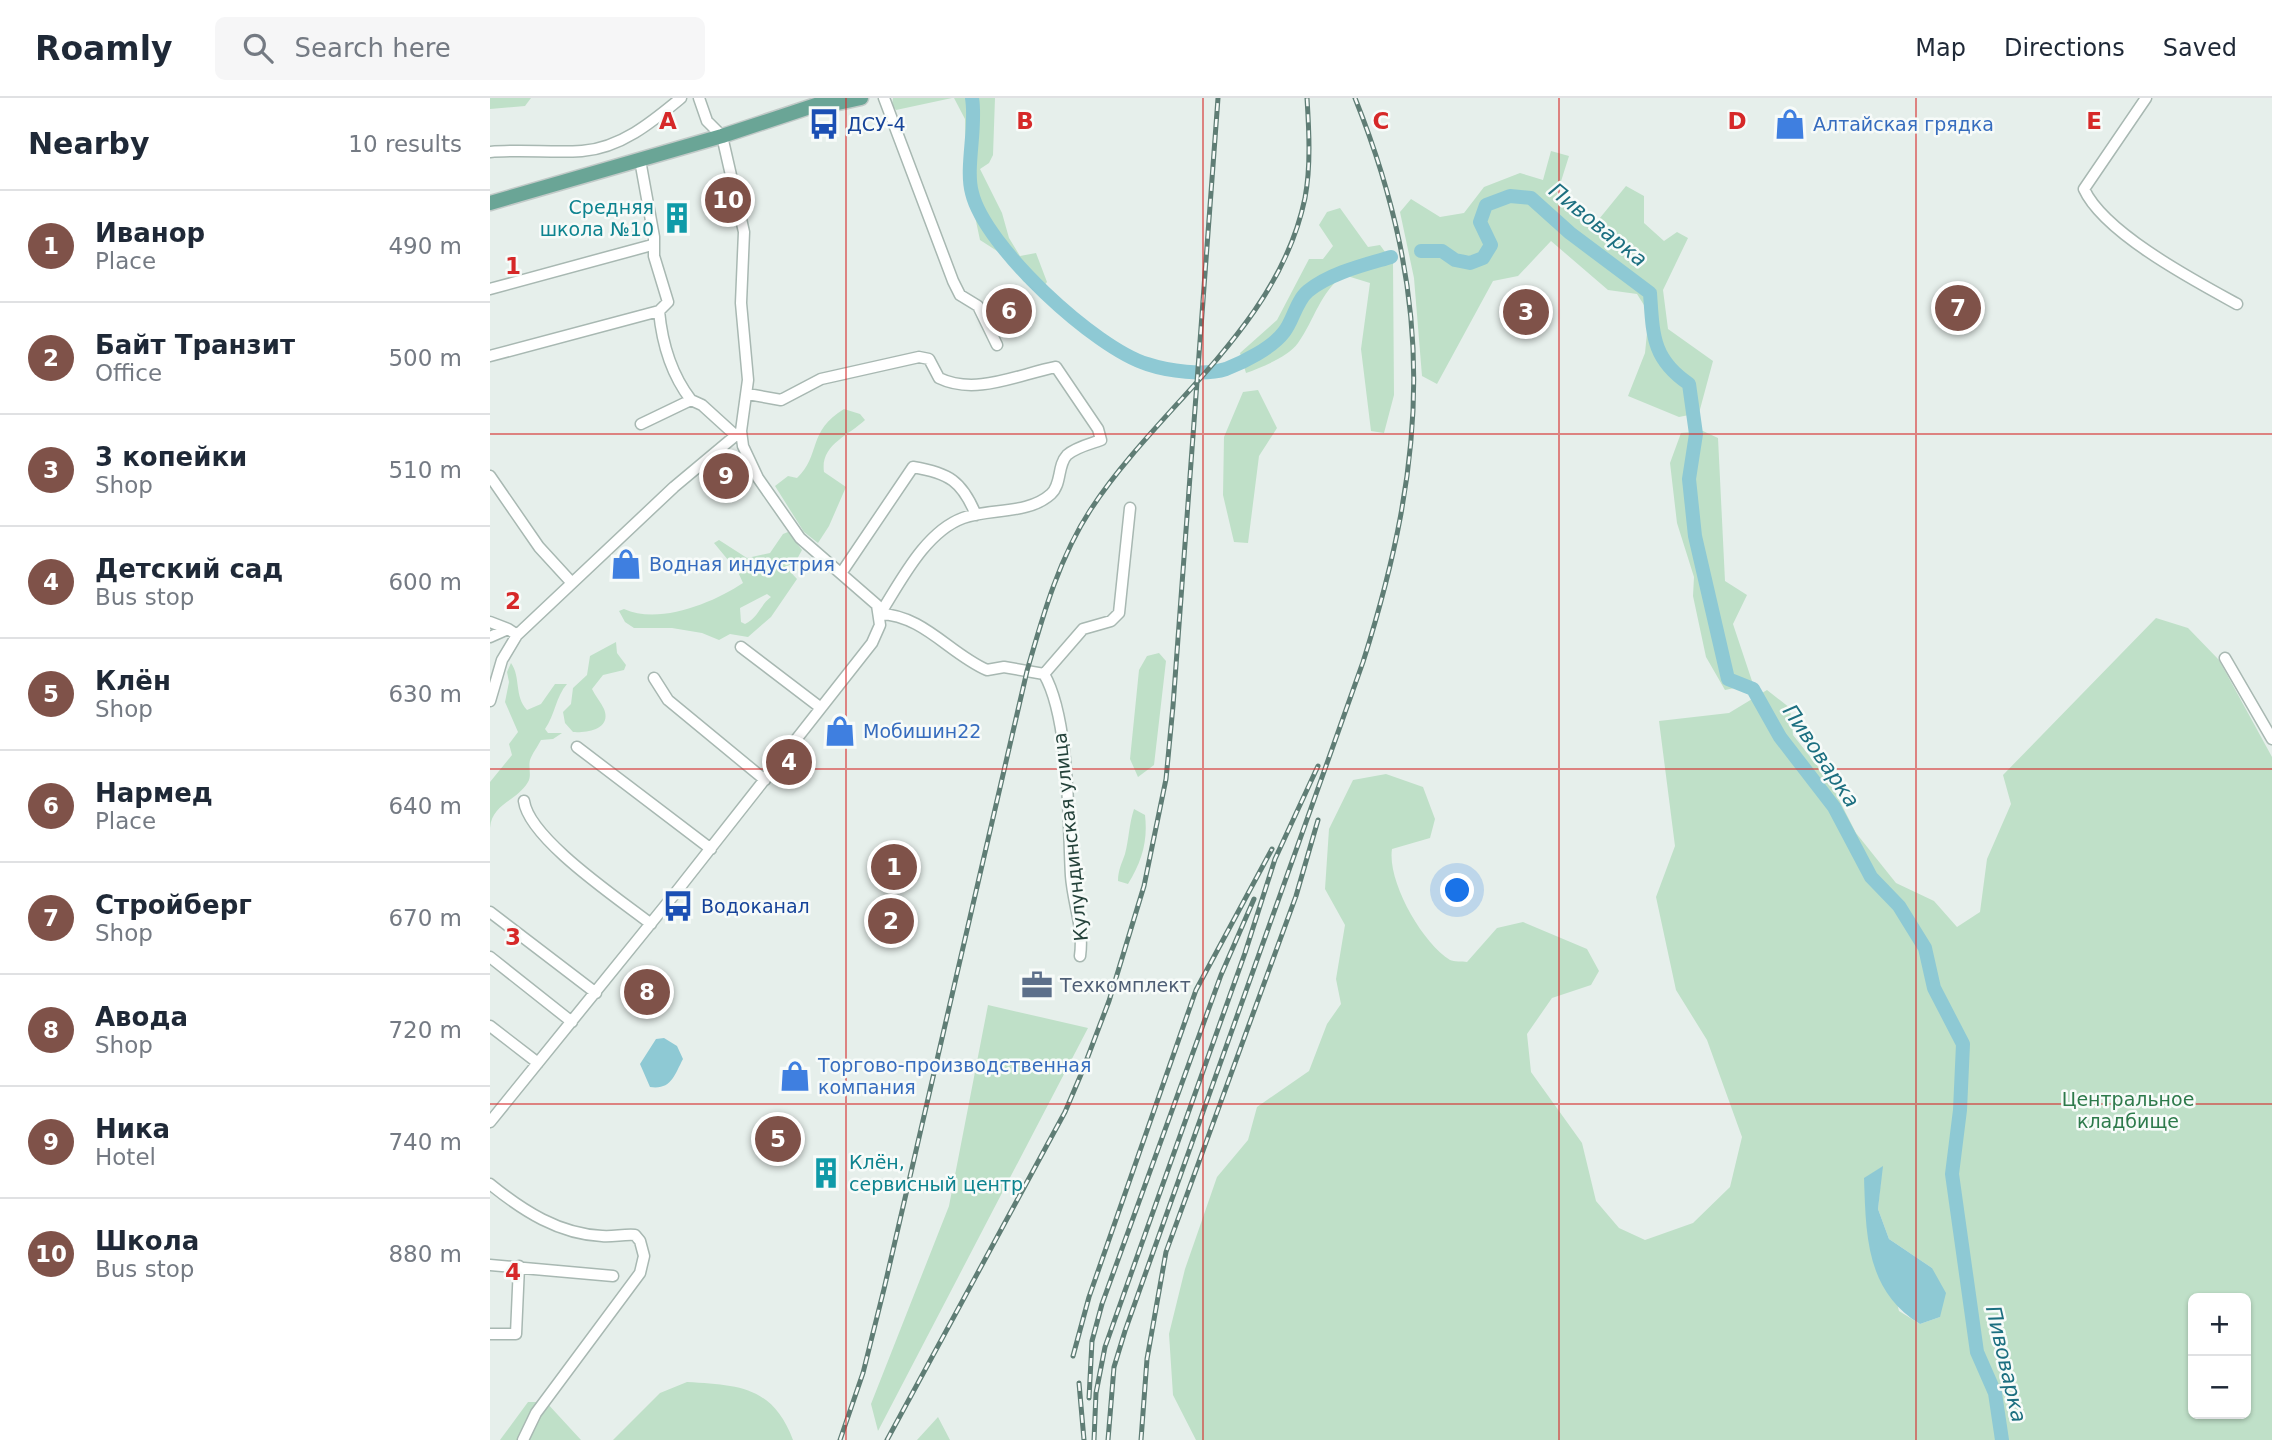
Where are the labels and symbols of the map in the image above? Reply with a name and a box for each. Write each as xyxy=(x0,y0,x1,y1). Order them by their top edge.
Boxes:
bus stop icon: ДСУ-4 xyxy=(807,107,841,141)
shop icon: Алтайская грядка xyxy=(1773,107,1807,141)
text: A xyxy=(659,108,677,134)
text: B xyxy=(1016,108,1034,134)
text: C xyxy=(1373,108,1389,134)
text: D xyxy=(1727,108,1747,134)
text: E xyxy=(2086,108,2102,134)
place label: ДСУ-4 xyxy=(847,113,906,135)
place label: Алтайская грядка xyxy=(1813,113,1994,135)
pin: 10 xyxy=(705,174,751,226)
water label: Пивоварка xyxy=(1544,178,1652,272)
place label: Средняя школа №10 xyxy=(540,196,654,240)
building icon: Средняя школа №10 xyxy=(660,201,694,235)
text: 1 xyxy=(505,253,521,279)
pin: 7 xyxy=(1935,282,1981,334)
pin: 6 xyxy=(986,285,1032,337)
pin: 3 xyxy=(1503,286,1549,338)
pin: 9 xyxy=(703,450,749,502)
shop icon: Водная индустрия xyxy=(609,547,643,581)
place label: Водная индустрия xyxy=(649,553,835,575)
text: 2 xyxy=(505,588,521,614)
water label: Пивоварка xyxy=(1778,700,1864,812)
shop icon: Мобишин22 xyxy=(823,714,857,748)
place label: Мобишин22 xyxy=(863,720,981,742)
street label: Кулундинская улица xyxy=(1048,732,1092,942)
pin: 4 xyxy=(766,736,812,788)
pin: 1 xyxy=(871,841,917,893)
your location xyxy=(1440,873,1474,907)
bus stop icon: Водоканал xyxy=(661,889,695,923)
place label: Водоканал xyxy=(701,895,810,917)
pin: 2 xyxy=(868,895,914,947)
text: 3 xyxy=(505,924,521,950)
pin: 8 xyxy=(624,966,670,1018)
office icon: Техкомплект xyxy=(1020,968,1054,1002)
place label: Техкомплект xyxy=(1059,974,1191,996)
place label: Торгово-производственная компания xyxy=(817,1054,1091,1098)
shop icon: Торгово-производственная компания xyxy=(778,1059,812,1093)
park label: Центральное кладбище xyxy=(2062,1088,2194,1132)
pin: 5 xyxy=(755,1113,801,1165)
place label: Клён, сервисный центр xyxy=(849,1151,1023,1195)
building icon: Клён, сервисный центр xyxy=(809,1156,843,1190)
text: 4 xyxy=(505,1259,521,1285)
water label: Пивоварка xyxy=(1981,1303,2031,1425)

